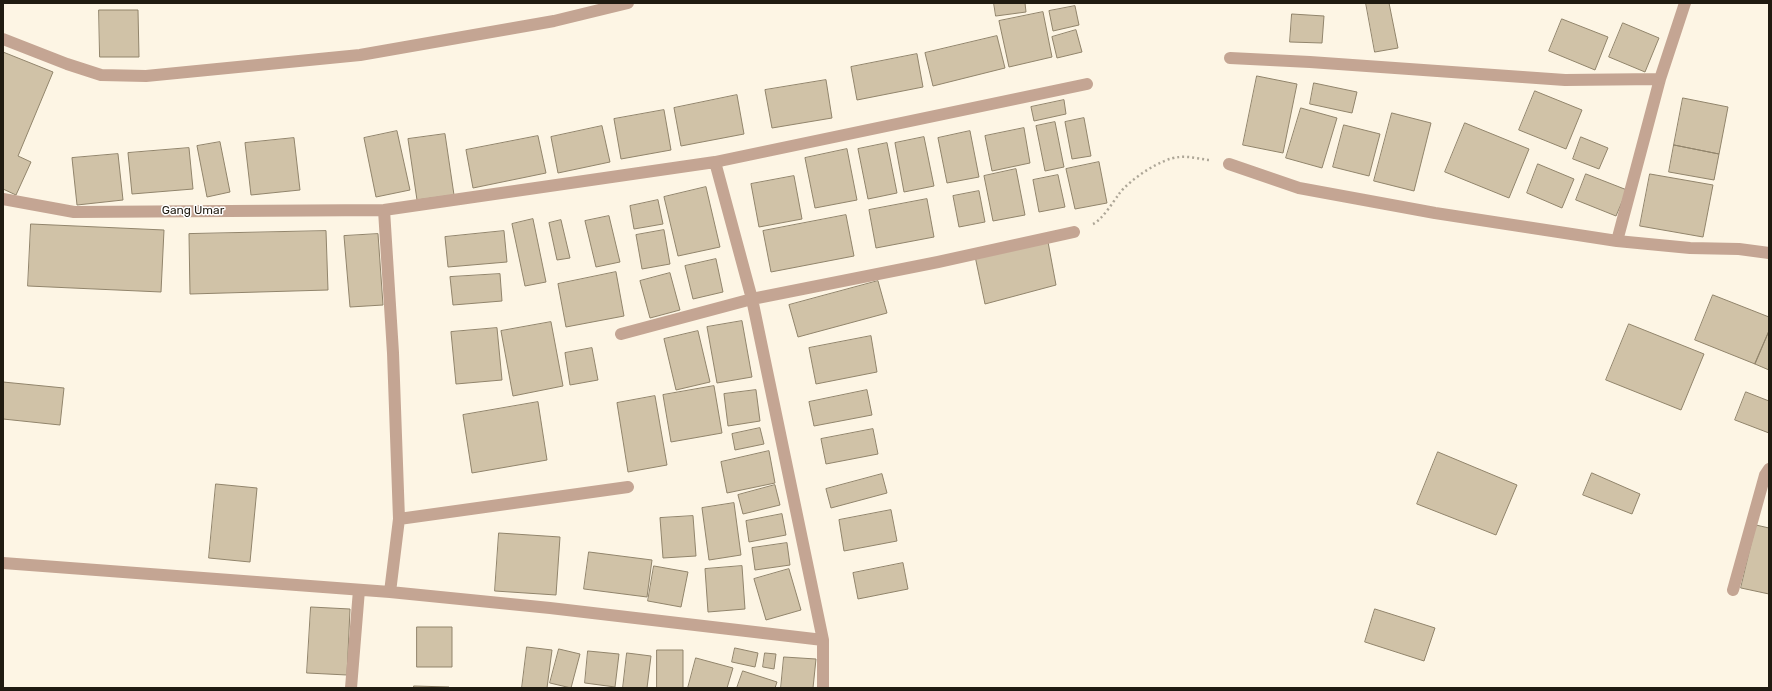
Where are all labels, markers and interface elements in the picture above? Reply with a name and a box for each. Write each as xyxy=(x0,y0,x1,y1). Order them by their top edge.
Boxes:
street label: Gang Umar xyxy=(162,204,224,218)

